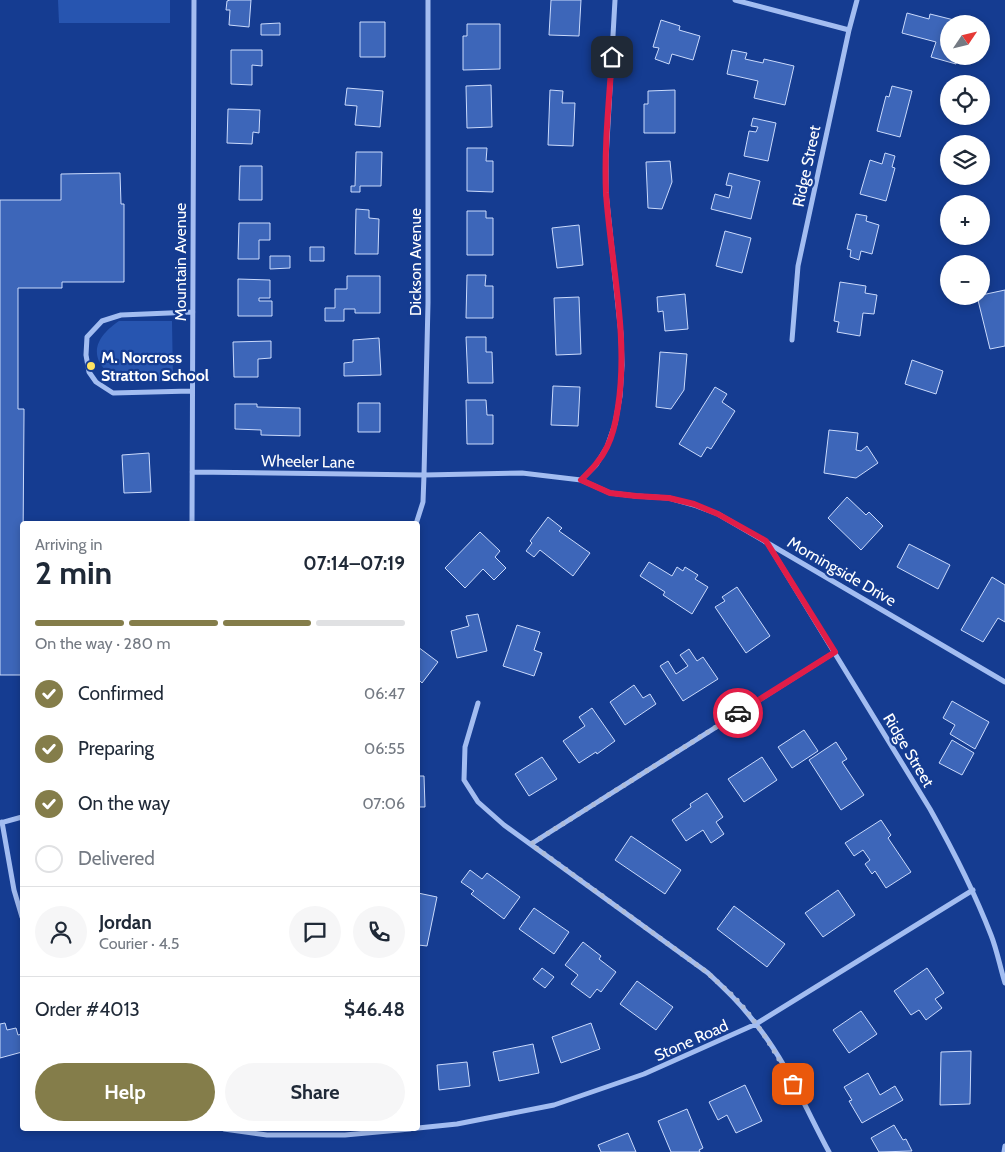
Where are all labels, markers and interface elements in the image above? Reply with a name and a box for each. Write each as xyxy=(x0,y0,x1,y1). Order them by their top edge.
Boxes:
north arrow xyxy=(940,15,990,65)
map controls xyxy=(940,15,990,305)
pin xyxy=(591,36,633,78)
icon: home xyxy=(598,43,626,71)
button: locate xyxy=(940,75,990,125)
street label: Ridge Street xyxy=(789,123,825,209)
button: layers xyxy=(940,135,990,185)
button: + xyxy=(940,195,990,245)
street label: Mountain Avenue xyxy=(171,203,190,321)
street label: Dickson Avenue xyxy=(406,208,425,316)
button: − xyxy=(940,255,990,305)
place label: M. Norcross Stratton School xyxy=(101,348,209,385)
marker: M. Norcross Stratton School xyxy=(85,360,97,372)
street label: Wheeler Lane xyxy=(261,451,355,472)
street label: Morningside Drive xyxy=(784,533,900,610)
text: Arriving in xyxy=(35,535,102,554)
text: 07:14–07:19 xyxy=(303,552,405,575)
text: 2 min xyxy=(35,553,112,592)
text: On the way · 280 m xyxy=(35,634,170,653)
icon: check xyxy=(35,680,63,708)
text: Confirmed xyxy=(78,682,164,705)
text: 06:47 xyxy=(364,684,405,703)
courier xyxy=(713,688,763,738)
icon: car xyxy=(724,699,752,727)
street label: Ridge Street xyxy=(879,710,938,791)
icon: check xyxy=(35,735,63,763)
text: Preparing xyxy=(78,737,154,760)
text: 06:55 xyxy=(364,739,405,758)
icon: check xyxy=(35,790,63,818)
text: On the way xyxy=(78,792,170,815)
text: 07:06 xyxy=(362,794,405,813)
text: Delivered xyxy=(78,847,155,870)
button: person xyxy=(35,906,87,958)
button: chat xyxy=(289,906,341,958)
button: phone xyxy=(353,906,405,958)
text: Jordan xyxy=(99,911,152,934)
text: Courier · 4.5 xyxy=(99,934,180,953)
text: Order #4013 xyxy=(35,998,140,1021)
text: $46.48 xyxy=(344,998,405,1021)
street label: Stone Road xyxy=(651,1016,731,1065)
button: Help xyxy=(35,1063,215,1121)
button: Share xyxy=(225,1063,405,1121)
pin xyxy=(772,1063,814,1105)
icon: bag xyxy=(779,1070,807,1098)

